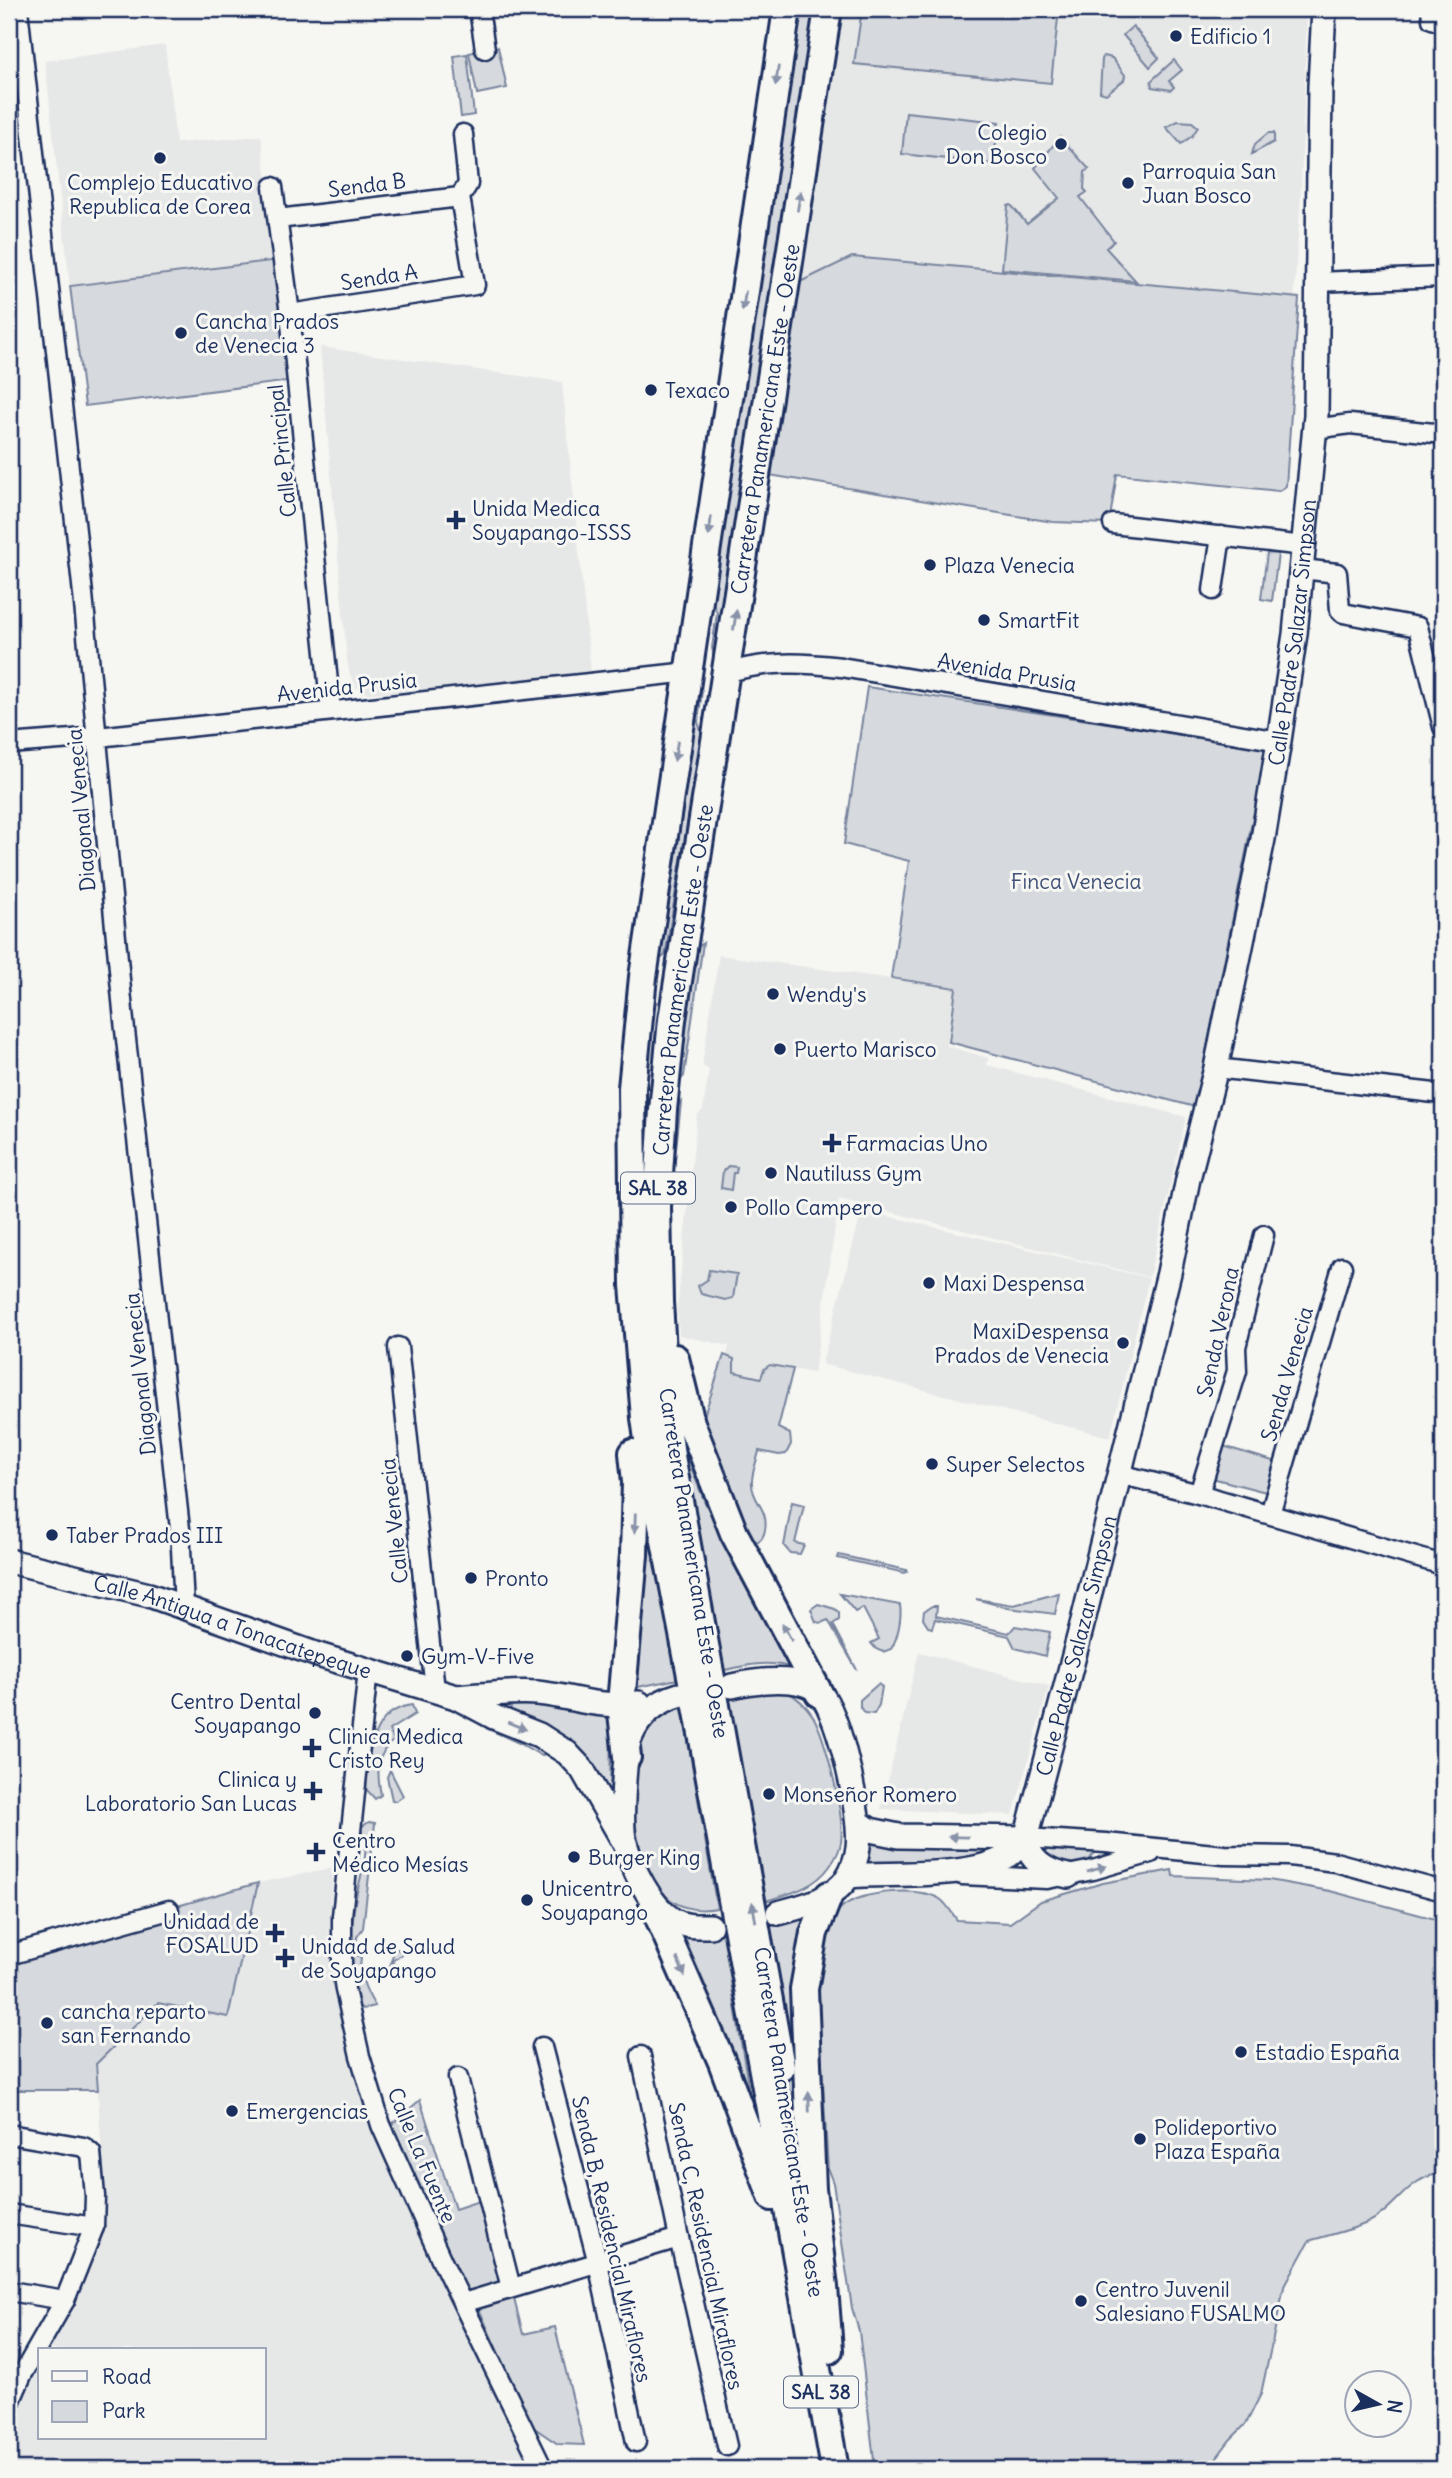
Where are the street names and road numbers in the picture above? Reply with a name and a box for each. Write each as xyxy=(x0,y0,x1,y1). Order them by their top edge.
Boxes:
street label: Senda B xyxy=(327,167,407,203)
street label: Carretera Panamericana Este - Oeste xyxy=(724,242,805,596)
street label: Senda A xyxy=(338,258,420,296)
street label: Calle Principal xyxy=(262,383,302,519)
street label: Calle Padre Salazar Simpson xyxy=(1262,498,1321,768)
street label: Avenida Prusia xyxy=(935,646,1079,698)
street label: Avenida Prusia xyxy=(276,666,418,708)
street label: Diagonal Venecia xyxy=(60,727,102,893)
street label: Carretera Panamericana Este - Oeste xyxy=(647,802,719,1157)
road number: SAL 38 xyxy=(621,1172,695,1204)
street label: Senda Verona xyxy=(1191,1264,1245,1400)
street label: Diagonal Venecia xyxy=(118,1291,162,1457)
street label: Senda Venecia xyxy=(1255,1303,1319,1445)
street label: Carretera Panamericana Este - Oeste xyxy=(653,1386,735,1740)
street label: Calle Venecia xyxy=(374,1457,414,1585)
street label: Calle Padre Salazar Simpson xyxy=(1029,1512,1122,1779)
street label: Calle Antigua a Tonacatepeque xyxy=(91,1569,375,1684)
street label: Carretera Panamericana Este - Oeste xyxy=(748,1945,830,2299)
street label: Calle La Fuente xyxy=(381,2083,463,2227)
street label: Senda B, Residencial Miraflores xyxy=(566,2093,658,2385)
street label: Senda C, Residencial Miraflores xyxy=(662,2100,750,2392)
road number: SAL 38 xyxy=(784,2376,858,2408)

